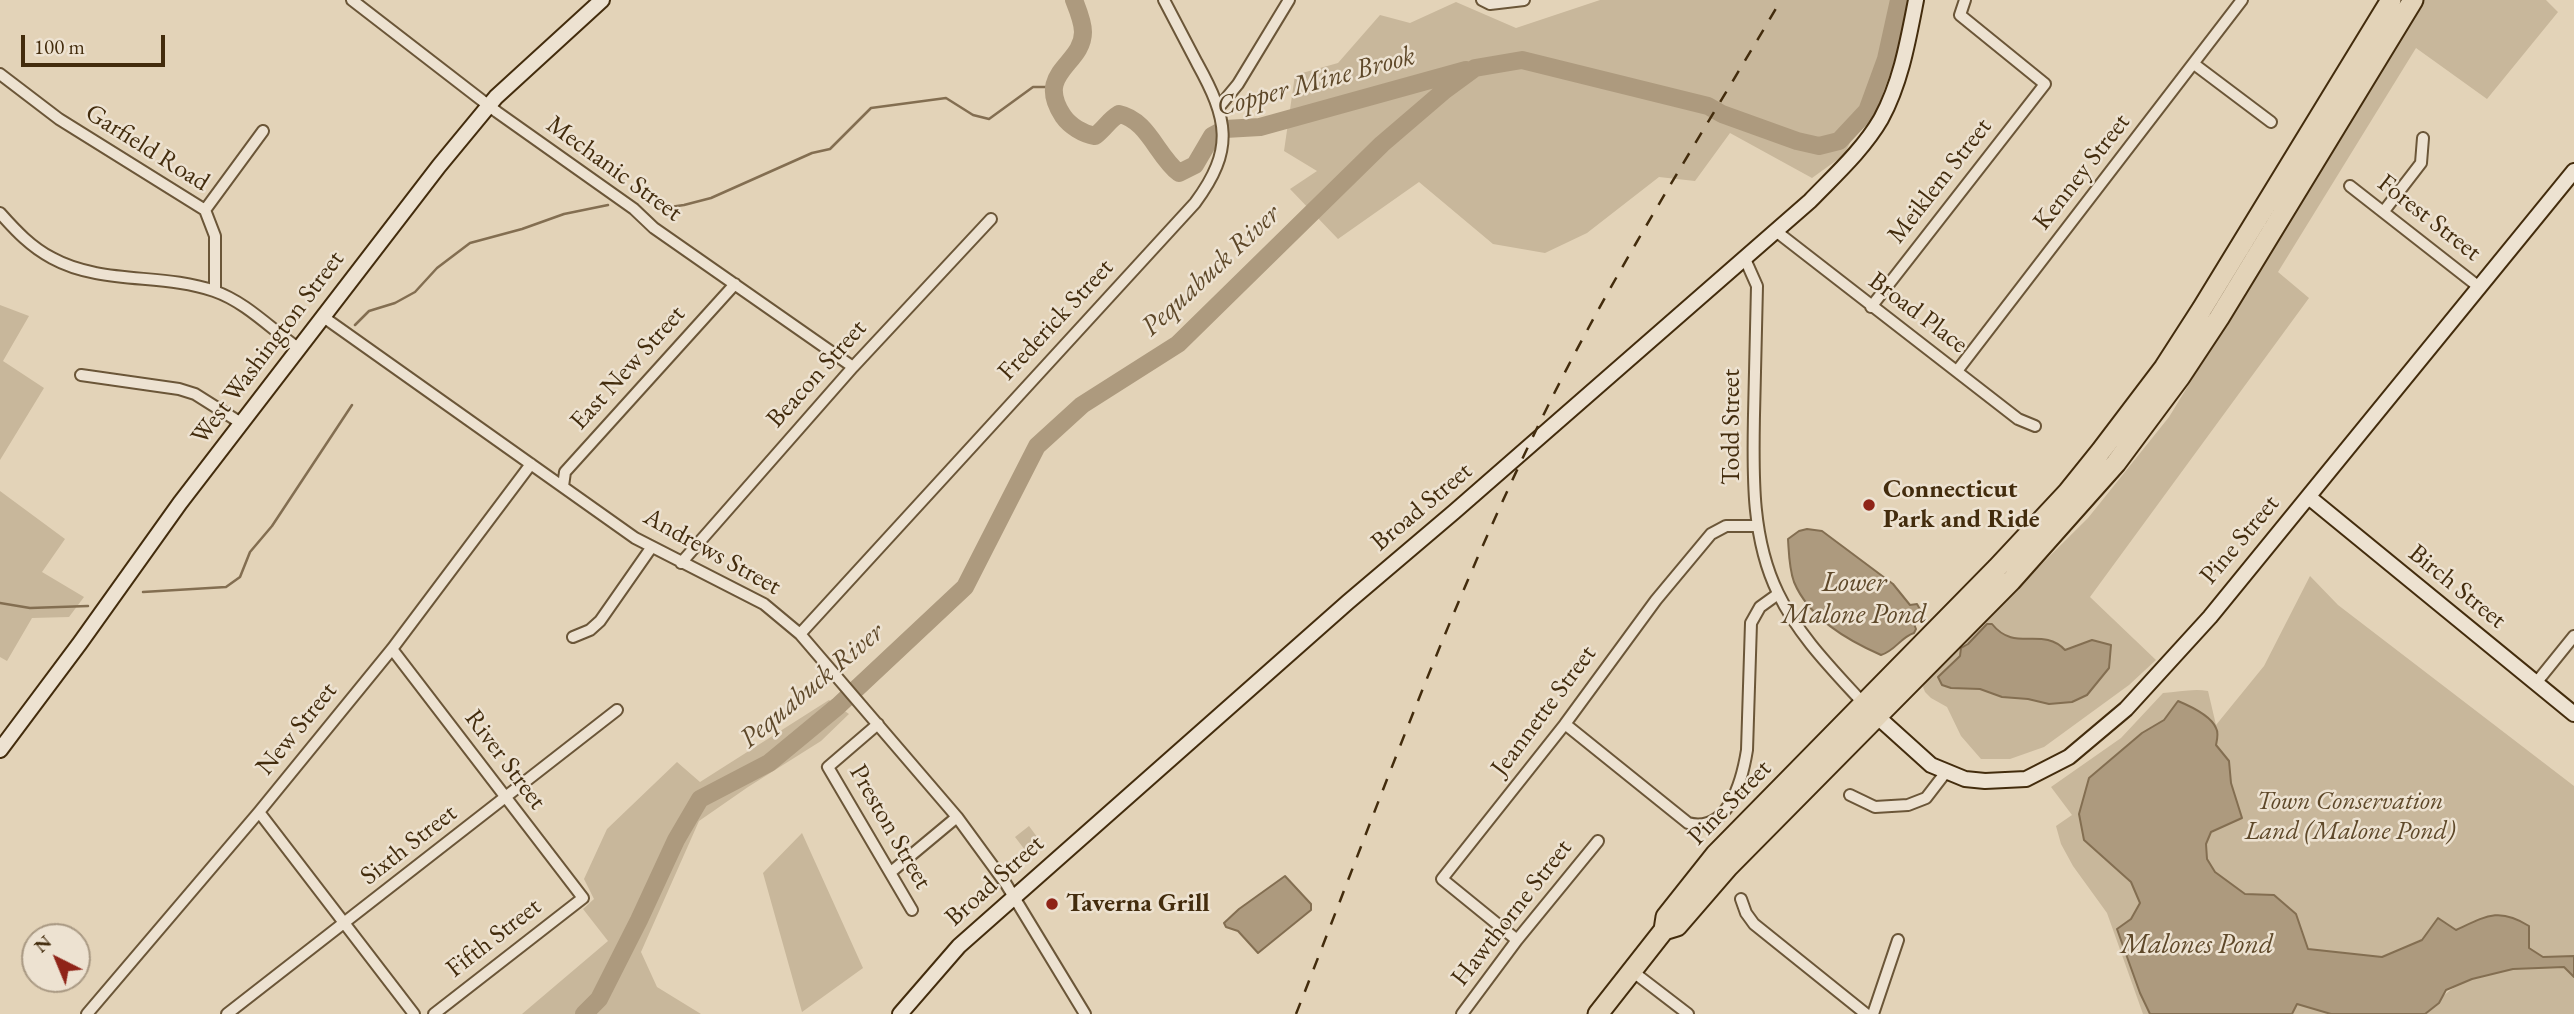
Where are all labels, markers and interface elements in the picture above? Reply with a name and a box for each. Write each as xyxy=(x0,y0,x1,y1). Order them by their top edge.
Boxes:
scale bar xyxy=(24,21,168,65)
text: 100 m xyxy=(34,33,85,60)
water label: Copper Mine Brook xyxy=(1213,39,1419,125)
street label: Garfield Road xyxy=(79,98,215,198)
street label: Kenney Street xyxy=(2027,108,2137,236)
street label: Mechanic Street xyxy=(540,109,688,229)
street label: Meiklem Street xyxy=(1881,112,1999,250)
street label: Forest Street xyxy=(2371,168,2487,268)
water label: Pequabuck River xyxy=(1134,198,1288,344)
street label: West Washington Street xyxy=(185,245,351,451)
street label: Frederick Street xyxy=(992,253,1120,387)
street label: Broad Place xyxy=(1862,266,1974,360)
street label: East New Street xyxy=(564,299,692,437)
street label: Beacon Street xyxy=(760,313,874,435)
street label: Todd Street xyxy=(1716,369,1748,485)
street label: Broad Street xyxy=(1365,456,1479,558)
place label: Connecticut Park and Ride xyxy=(1883,474,2039,536)
street label: Pine Street xyxy=(2194,489,2286,591)
marker: Connecticut Park and Ride xyxy=(1861,497,1877,513)
street label: Andrews Street xyxy=(638,501,786,603)
street label: Birch Street xyxy=(2402,538,2512,636)
water label: Lower Malone Pond xyxy=(1781,566,1927,632)
water label: Pequabuck River xyxy=(733,616,891,756)
street label: Jeannette Street xyxy=(1485,639,1603,783)
street label: New Street xyxy=(250,676,344,782)
street label: River Street xyxy=(457,704,553,816)
street label: Pine Street xyxy=(1682,754,1778,852)
street label: Preston Street xyxy=(842,759,938,895)
park label: Town Conservation Land (Malone Pond) xyxy=(2245,786,2455,848)
street label: Sixth Street xyxy=(355,798,463,892)
street label: Broad Street xyxy=(939,829,1051,933)
street label: Hawthorne Street xyxy=(1445,833,1579,993)
place label: Taverna Grill xyxy=(1066,888,1210,920)
street label: Fifth Street xyxy=(440,891,548,985)
marker: Taverna Grill xyxy=(1044,896,1060,912)
north arrow xyxy=(21,923,91,993)
water label: Malones Pond xyxy=(2121,928,2273,962)
text: N xyxy=(29,929,57,958)

